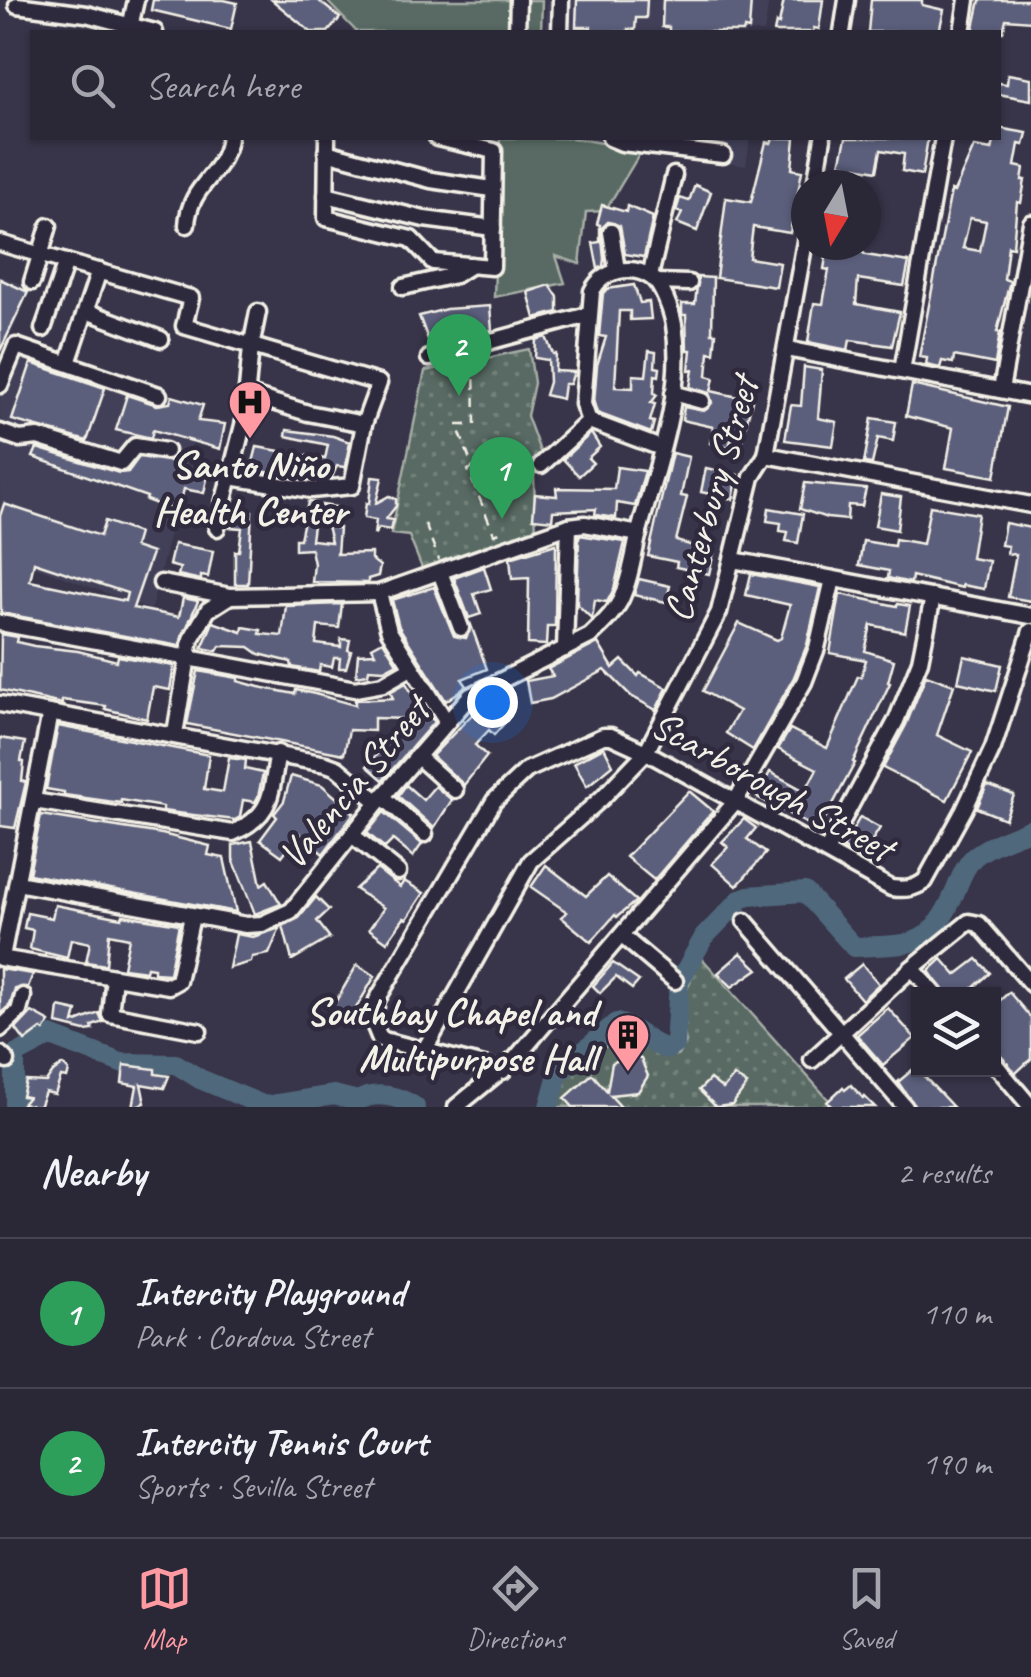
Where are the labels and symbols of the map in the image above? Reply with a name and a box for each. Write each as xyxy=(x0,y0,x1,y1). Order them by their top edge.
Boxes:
north arrow xyxy=(791,170,881,260)
pin: 2 xyxy=(426,314,492,396)
street label: Canterbury Street xyxy=(652,365,771,627)
hospital icon: Santo Niño Health Center xyxy=(227,379,273,440)
pin: 1 xyxy=(470,436,534,519)
place label: Santo Niño Health Center xyxy=(153,440,351,536)
your location xyxy=(467,677,518,728)
street label: Valencia Street xyxy=(268,682,444,879)
street label: Scarborough Street xyxy=(642,699,907,876)
place label: Southbay Chapel and Multipurpose Hall xyxy=(306,987,603,1083)
building icon: Southbay Chapel and Multipurpose Hall xyxy=(605,1012,651,1073)

